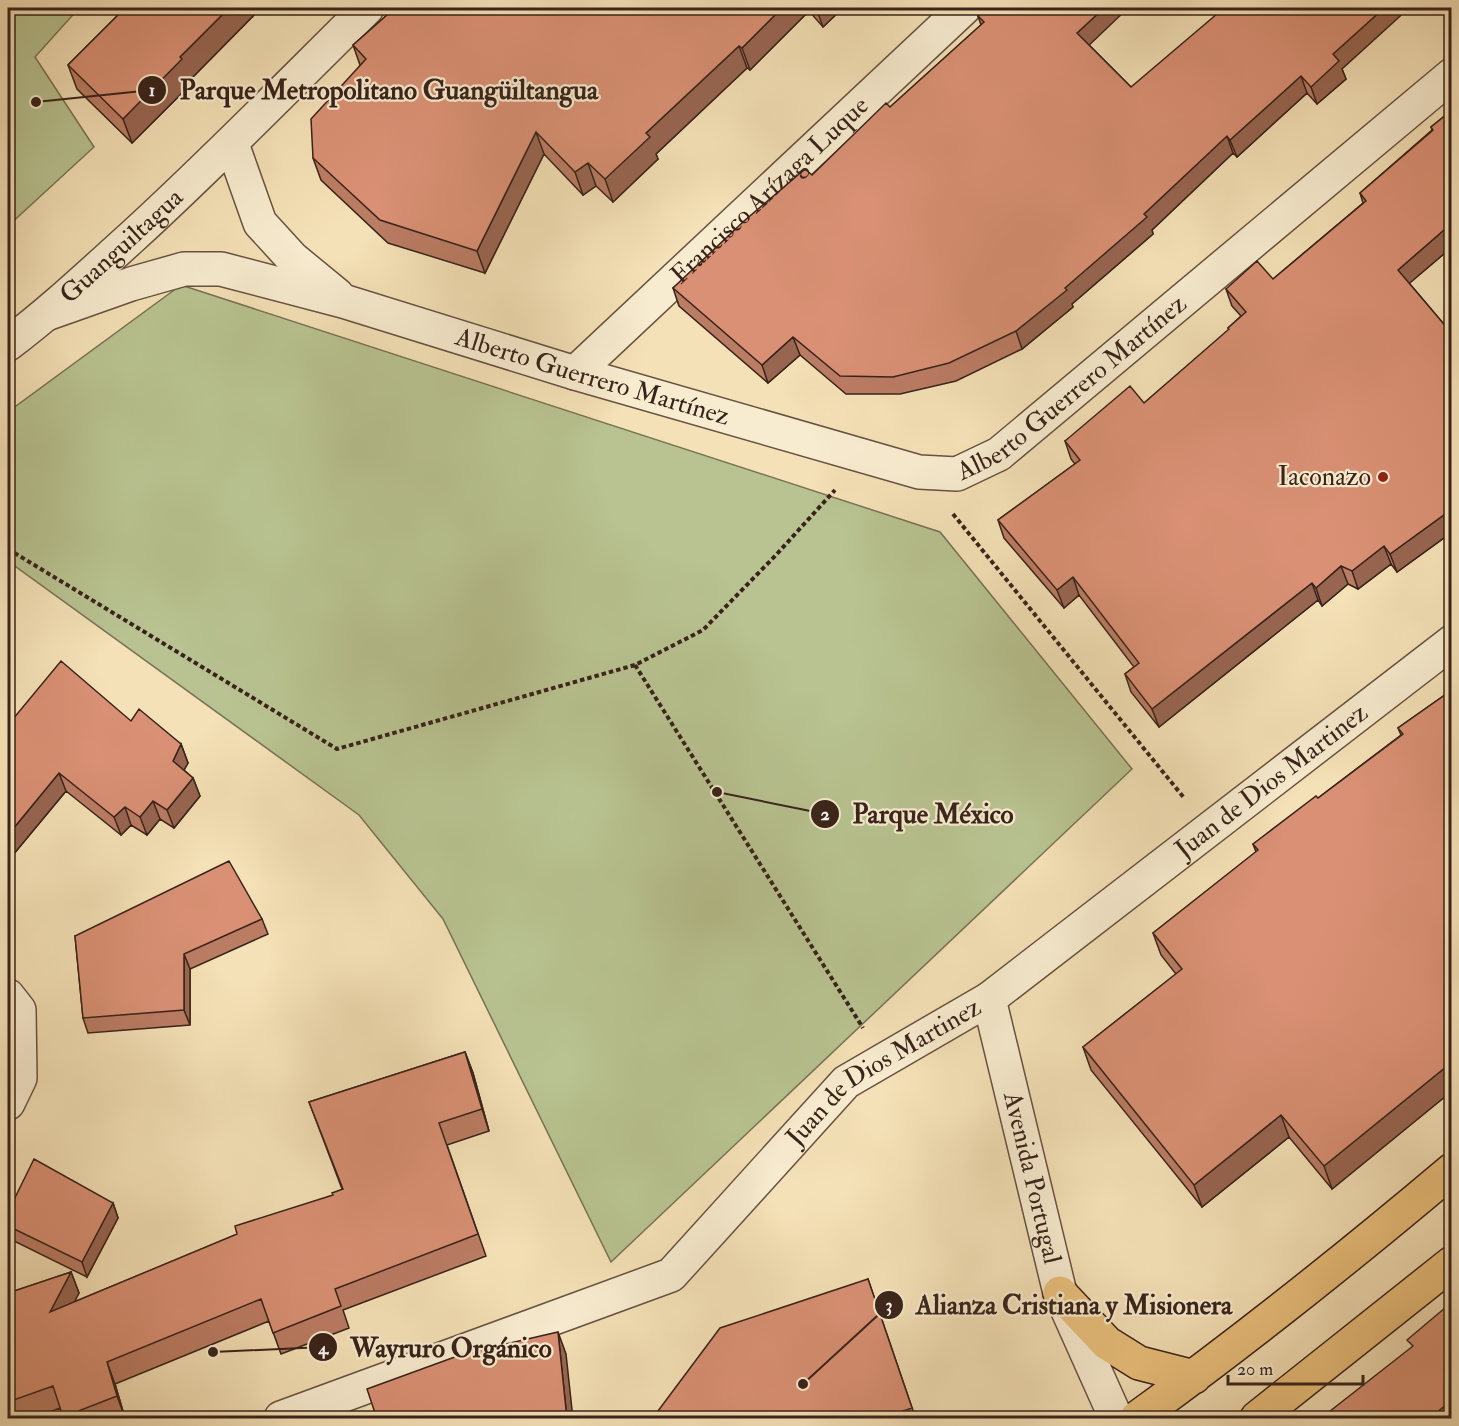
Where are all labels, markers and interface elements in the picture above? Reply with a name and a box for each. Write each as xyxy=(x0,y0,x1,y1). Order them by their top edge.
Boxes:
callout: Parque Metropolitano Guangüiltangua xyxy=(137,67,610,112)
text: Parque Metropolitano Guangüiltangua xyxy=(180,74,599,108)
text: 1 xyxy=(149,79,155,102)
street label: Francisco Arízaga Luque xyxy=(664,90,875,291)
street label: Guanguiltagua xyxy=(53,182,190,310)
street label: Alberto Guerrero Martínez xyxy=(951,288,1193,488)
street label: Alberto Guerrero Martínez xyxy=(451,321,734,433)
place label: Iaconazo xyxy=(1278,461,1371,493)
marker: Iaconazo xyxy=(1376,470,1390,484)
street label: Juan de Dios Martinez xyxy=(1168,697,1375,866)
callout: Parque México xyxy=(810,791,1025,836)
text: Parque México xyxy=(852,798,1014,832)
text: 2 xyxy=(820,803,830,826)
street label: Juan de Dios Martinez xyxy=(779,991,987,1154)
street label: Avenida Portugal xyxy=(996,1088,1068,1267)
callout: Alianza Cristiana y Misionera xyxy=(874,1282,1245,1327)
text: Alianza Cristiana y Misionera xyxy=(915,1289,1233,1323)
text: 3 xyxy=(886,1294,893,1317)
callout: Wayruro Orgánico xyxy=(308,1325,564,1370)
text: Wayruro Orgánico xyxy=(349,1332,552,1366)
text: 4 xyxy=(317,1337,329,1360)
scale bar xyxy=(1228,1348,1363,1386)
text: 20 m xyxy=(1237,1358,1273,1381)

